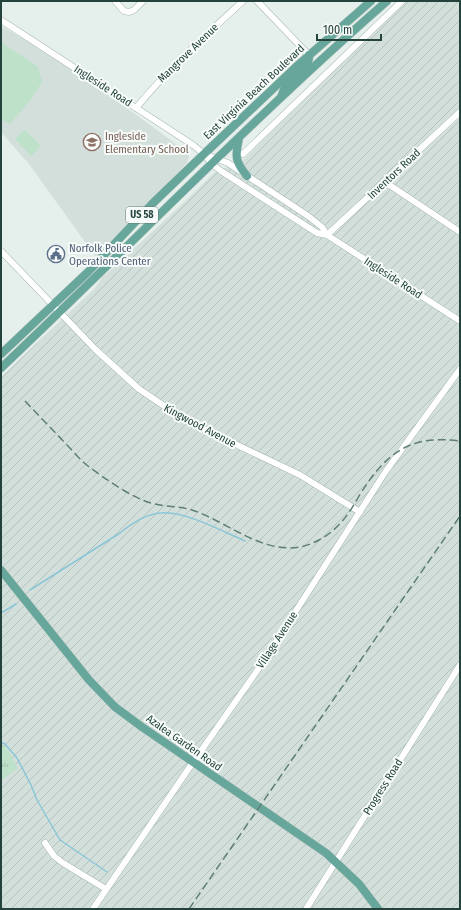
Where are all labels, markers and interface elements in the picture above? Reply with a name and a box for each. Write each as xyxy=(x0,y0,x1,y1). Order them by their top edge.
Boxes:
scale bar xyxy=(317,16,381,42)
street label: Mangrove Avenue xyxy=(155,21,221,85)
text: 100 m xyxy=(323,23,352,37)
street label: East Virginia Beach Boulevard xyxy=(201,42,307,142)
street label: Ingleside Road xyxy=(72,62,134,110)
place label: Ingleside Elementary School xyxy=(105,130,189,156)
school or university icon: Ingleside Elementary School xyxy=(82,132,102,152)
street label: Inventors Road xyxy=(365,146,423,202)
road number: US 58 xyxy=(126,207,158,223)
place label: Norfolk Police Operations Center xyxy=(69,242,151,268)
public building icon: Norfolk Police Operations Center xyxy=(46,244,66,264)
street label: Ingleside Road xyxy=(362,254,424,302)
street label: Kingwood Avenue xyxy=(162,402,238,450)
street label: Village Avenue xyxy=(254,609,300,671)
street label: Azalea Garden Road xyxy=(144,712,224,774)
street label: Progress Road xyxy=(361,757,405,817)

